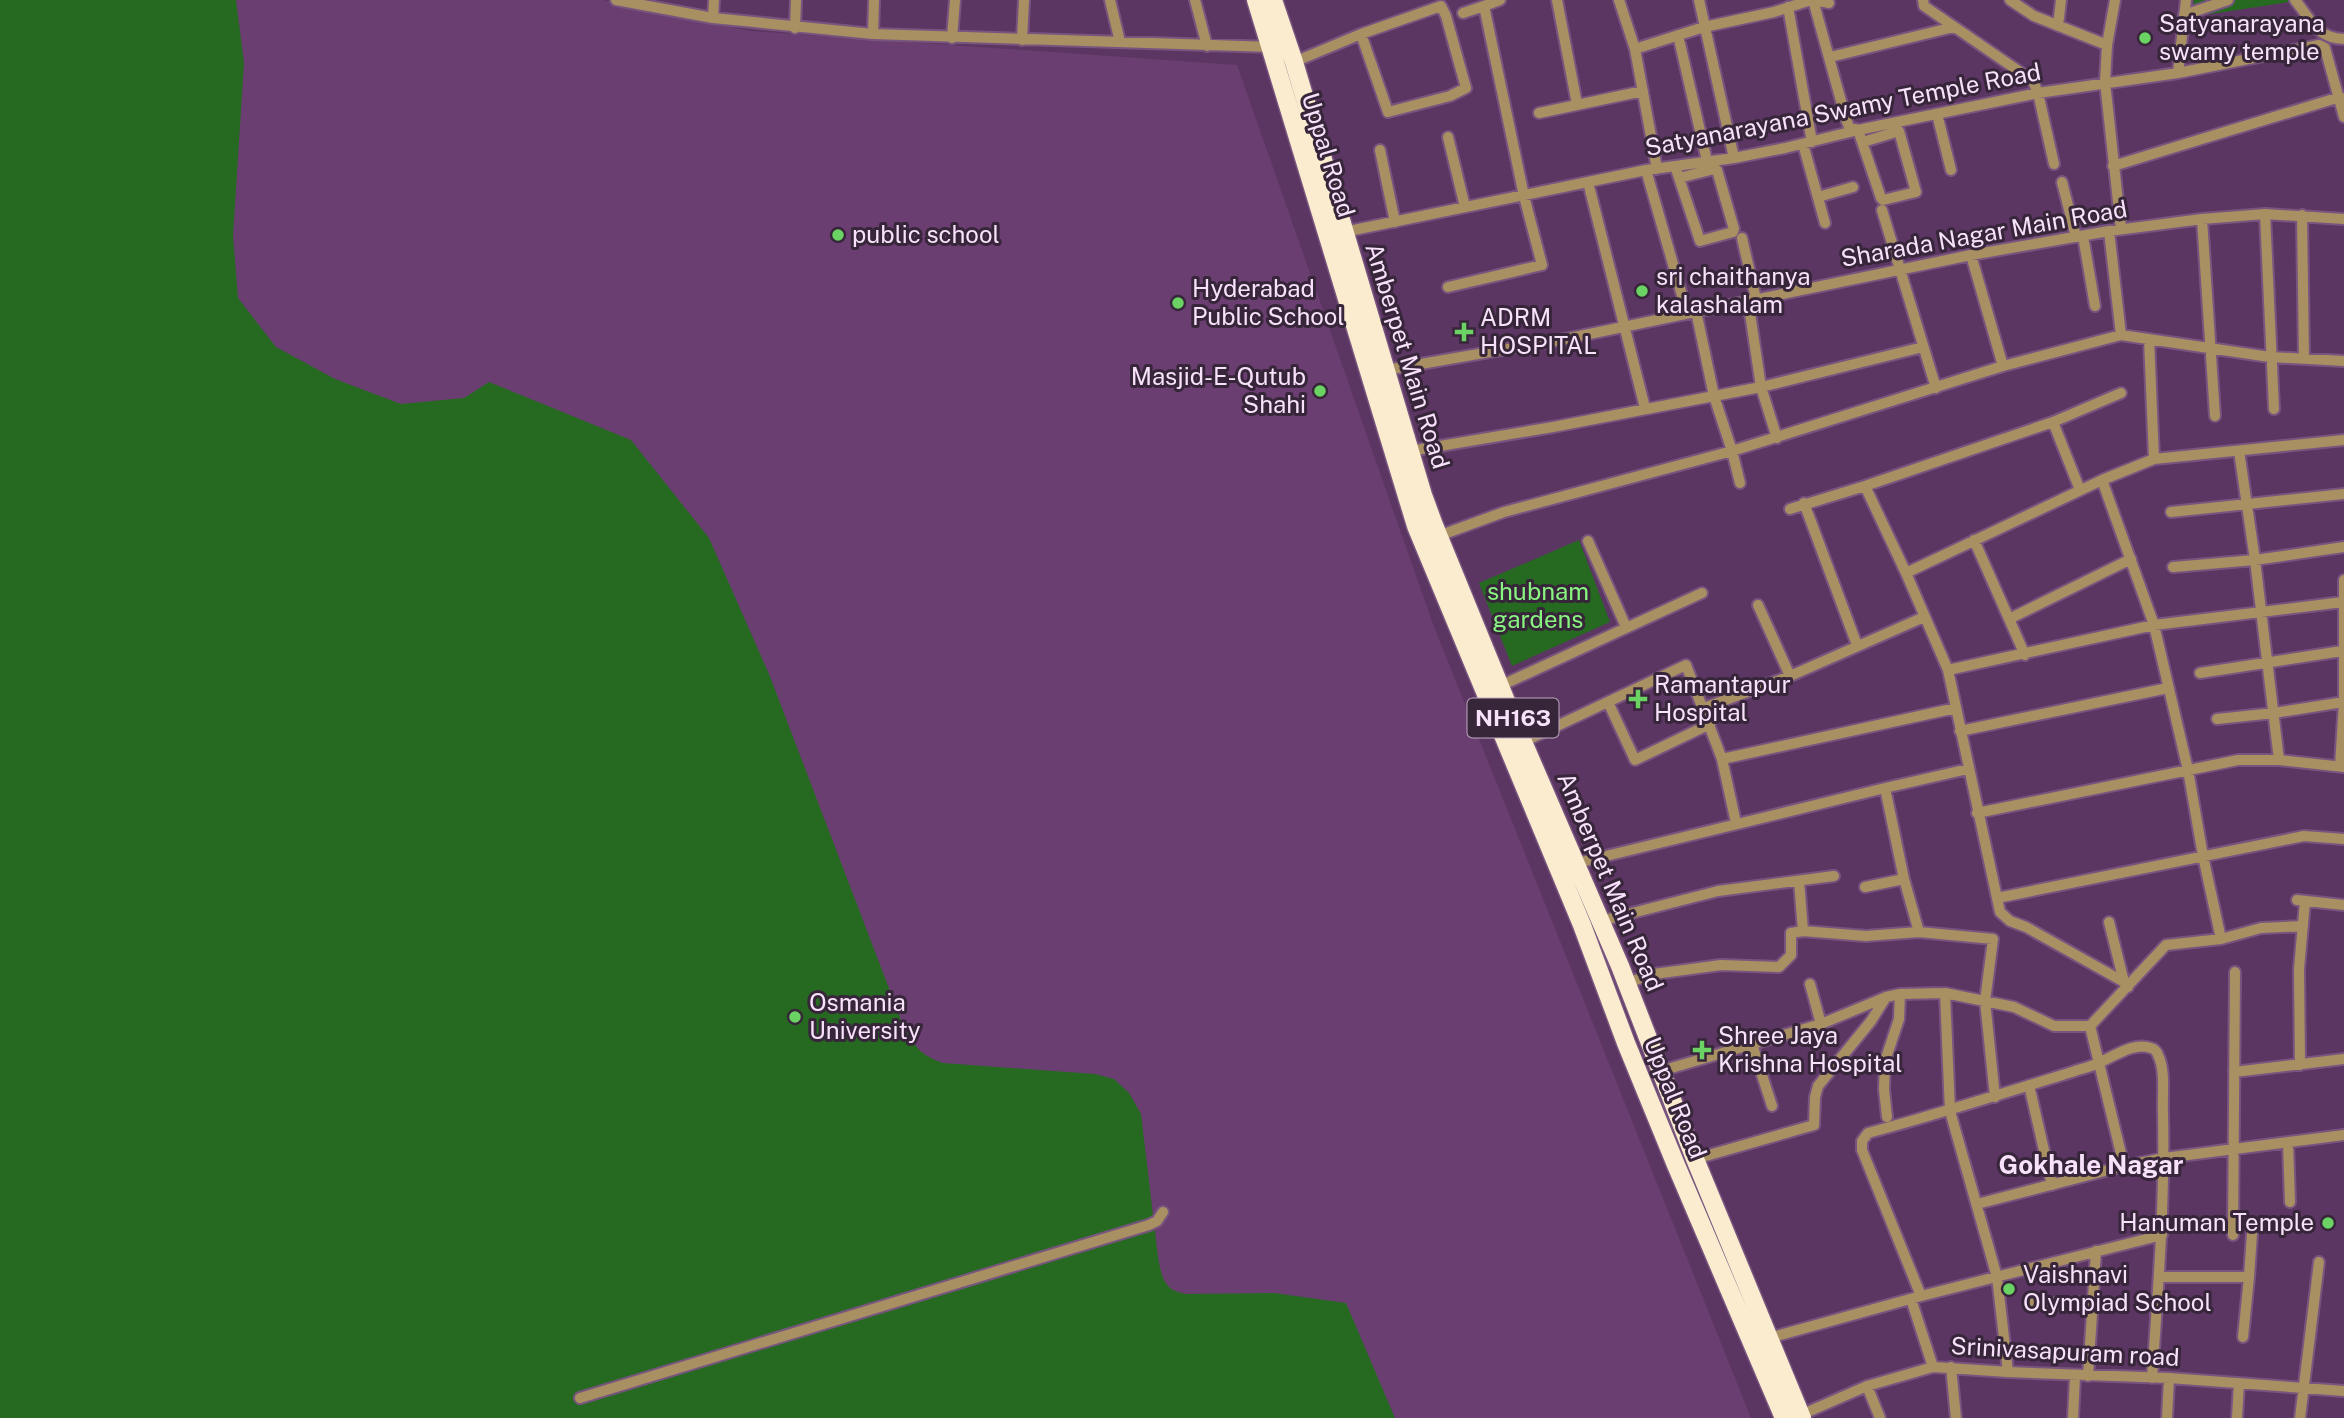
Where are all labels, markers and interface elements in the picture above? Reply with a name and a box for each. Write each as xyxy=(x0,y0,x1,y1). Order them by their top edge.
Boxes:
place label: Satyanarayana swamy temple xyxy=(2159,9,2325,65)
marker: Satyanarayana swamy temple xyxy=(2137,30,2153,46)
street label: Satyanarayana Swamy Temple Road xyxy=(1643,57,2043,161)
street label: Uppal Road xyxy=(1297,89,1361,220)
street label: Sharada Nagar Main Road xyxy=(1838,194,2129,272)
place label: public school xyxy=(852,220,1000,248)
marker: public school xyxy=(830,227,846,243)
street label: Amberpet Main Road xyxy=(1360,239,1456,472)
place label: sri chaithanya kalashalam xyxy=(1656,262,1811,318)
place label: Hyderabad Public School xyxy=(1192,274,1345,330)
marker: sri chaithanya kalashalam xyxy=(1634,283,1650,299)
marker: Hyderabad Public School xyxy=(1170,295,1186,311)
place label: ADRM HOSPITAL xyxy=(1480,303,1597,359)
marker: ADRM HOSPITAL xyxy=(1454,322,1474,342)
place label: Masjid-E-Qutub Shahi xyxy=(1131,362,1306,418)
marker: Masjid-E-Qutub Shahi xyxy=(1312,383,1328,399)
park label: shubnam gardens xyxy=(1487,577,1589,633)
place label: Ramantapur Hospital xyxy=(1654,670,1791,726)
marker: Ramantapur Hospital xyxy=(1628,689,1648,709)
road number: NH163 xyxy=(1468,698,1558,738)
street label: Amberpet Main Road xyxy=(1552,768,1670,995)
place label: Osmania University xyxy=(809,988,921,1044)
marker: Osmania University xyxy=(787,1009,803,1025)
place label: Shree Jaya Krishna Hospital xyxy=(1718,1021,1902,1077)
street label: Uppal Road xyxy=(1639,1033,1713,1162)
marker: Shree Jaya Krishna Hospital xyxy=(1692,1040,1712,1060)
district label: Gokhale Nagar xyxy=(1999,1149,2184,1180)
place label: Hanuman Temple xyxy=(2119,1208,2314,1236)
marker: Hanuman Temple xyxy=(2320,1215,2336,1231)
place label: Vaishnavi Olympiad School xyxy=(2023,1260,2212,1316)
marker: Vaishnavi Olympiad School xyxy=(2001,1281,2017,1297)
street label: Srinivasapuram road xyxy=(1950,1331,2180,1371)

